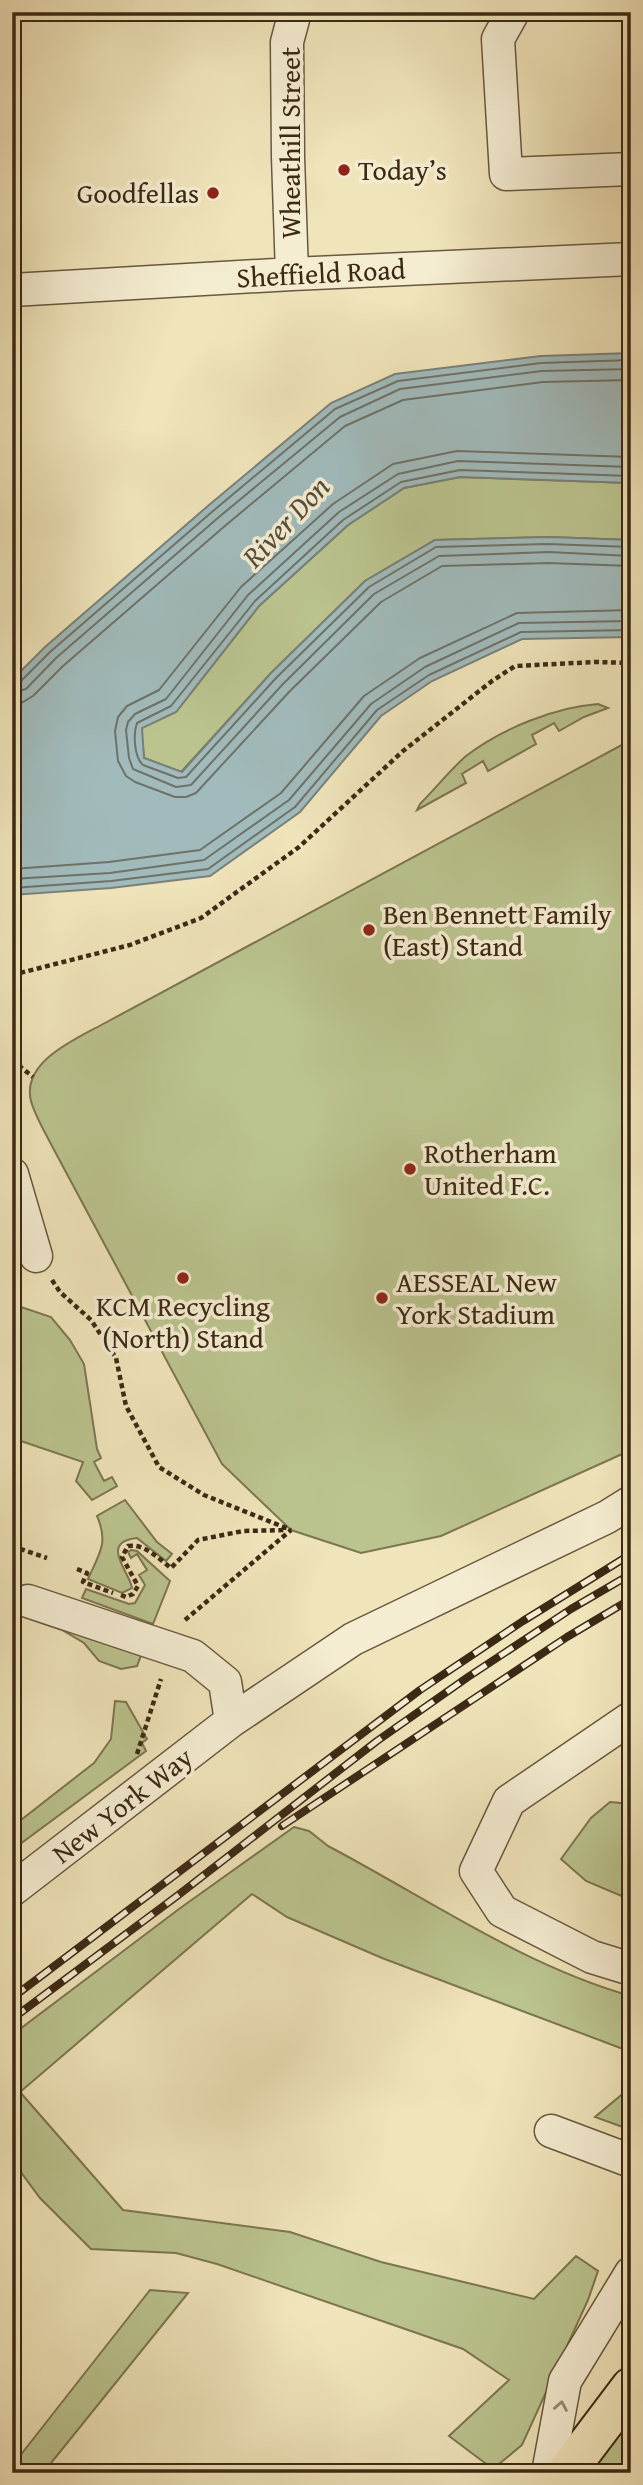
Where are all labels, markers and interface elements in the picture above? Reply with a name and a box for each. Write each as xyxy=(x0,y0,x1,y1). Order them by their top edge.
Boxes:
street label: Wheathill Street xyxy=(269,47,310,239)
place label: Today’s xyxy=(358,149,447,190)
marker: Today’s xyxy=(336,162,352,178)
place label: Goodfellas xyxy=(77,172,199,213)
marker: Goodfellas xyxy=(205,185,221,201)
street label: Sheffield Road xyxy=(235,248,407,297)
water label: River Don xyxy=(231,466,339,578)
place label: Ben Bennett Family (East) Stand xyxy=(383,893,612,966)
marker: Ben Bennett Family (East) Stand xyxy=(361,922,377,938)
place label: Rotherham United F.C. xyxy=(424,1132,557,1205)
marker: Rotherham United F.C. xyxy=(402,1161,418,1177)
place label: AESSEAL New York Stadium xyxy=(396,1261,557,1334)
marker: KCM Recycling (North) Stand xyxy=(175,1270,191,1286)
place label: KCM Recycling (North) Stand xyxy=(96,1285,270,1358)
marker: AESSEAL New York Stadium xyxy=(374,1290,390,1306)
street label: New York Way xyxy=(43,1736,201,1873)
one-way arrow xyxy=(552,2400,567,2412)

